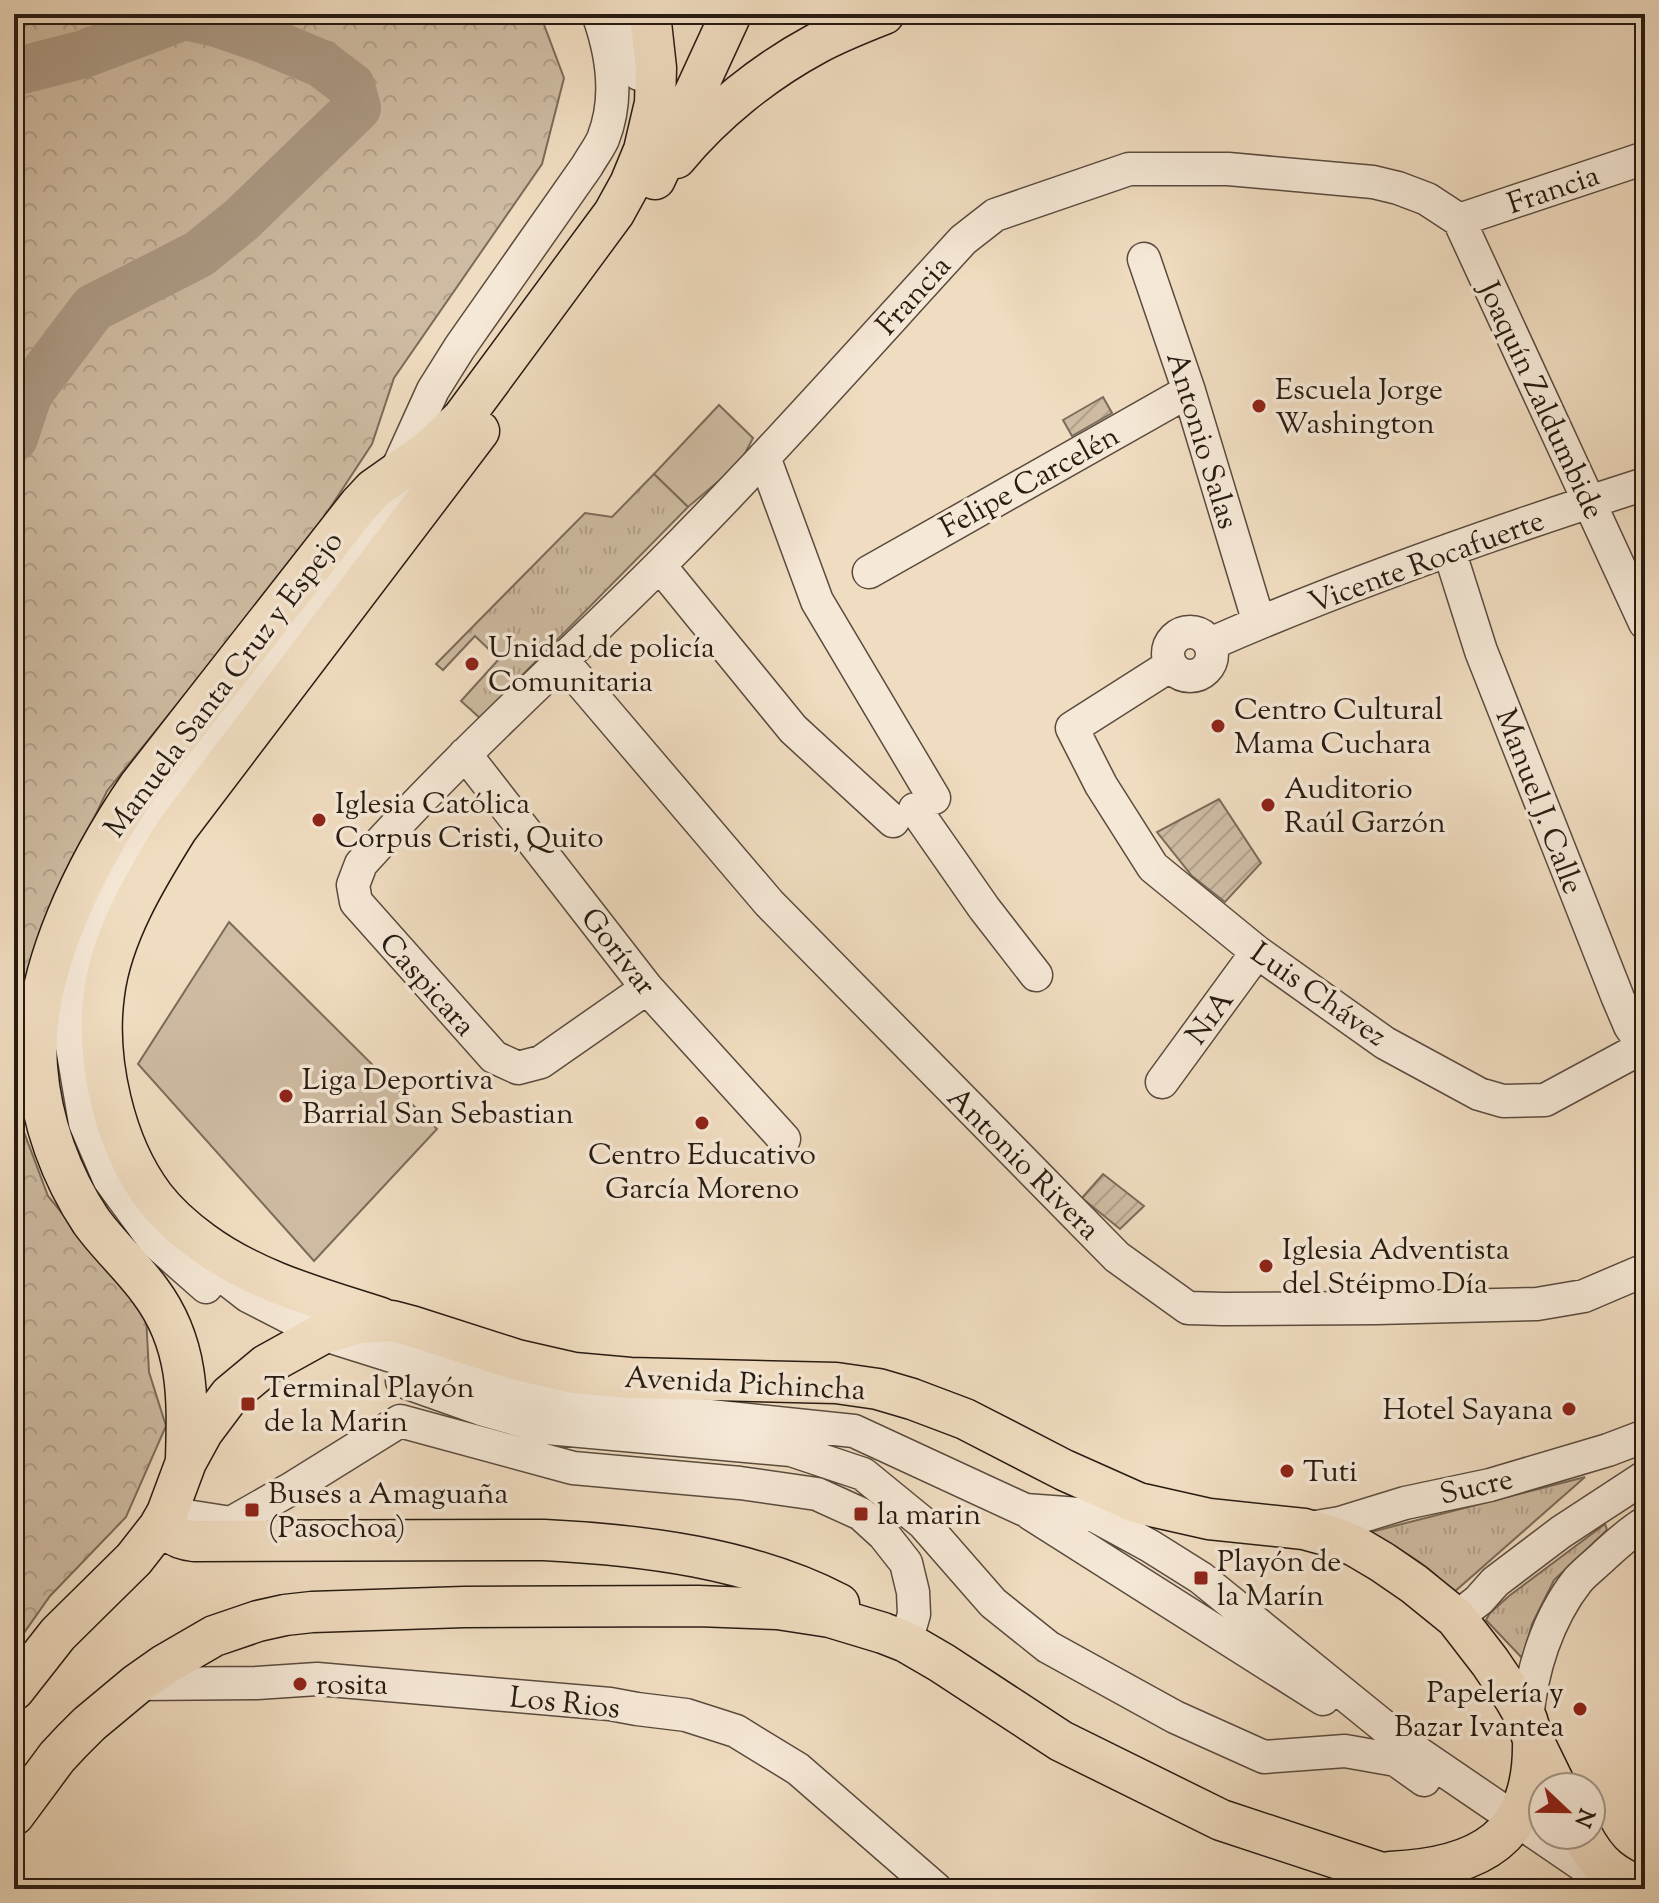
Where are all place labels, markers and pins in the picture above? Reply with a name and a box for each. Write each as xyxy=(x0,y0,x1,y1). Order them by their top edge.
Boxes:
place label: Escuela Jorge Washington xyxy=(1275,370,1443,447)
marker: Escuela Jorge Washington xyxy=(1250,397,1268,415)
place label: Unidad de policía Comunitaria xyxy=(488,628,715,705)
marker: Unidad de policía Comunitaria xyxy=(463,655,481,673)
place label: Centro Cultural Mama Cuchara xyxy=(1234,690,1443,767)
marker: Centro Cultural Mama Cuchara xyxy=(1209,717,1227,735)
place label: Auditorio Raúl Garzón xyxy=(1284,769,1446,846)
place label: Iglesia Católica Corpus Cristi, Quito xyxy=(335,784,604,861)
marker: Auditorio Raúl Garzón xyxy=(1259,796,1277,814)
marker: Iglesia Católica Corpus Cristi, Quito xyxy=(310,811,328,829)
place label: Liga Deportiva Barrial San Sebastian xyxy=(302,1060,574,1137)
marker: Liga Deportiva Barrial San Sebastian xyxy=(277,1087,295,1105)
marker: Centro Educativo García Moreno xyxy=(693,1114,711,1132)
place label: Centro Educativo García Moreno xyxy=(588,1135,816,1212)
place label: Iglesia Adventista del Stéipmo Día xyxy=(1282,1230,1510,1307)
marker: Iglesia Adventista del Stéipmo Día xyxy=(1257,1257,1275,1275)
place label: Terminal Playón de la Marin xyxy=(264,1368,475,1445)
place label: Hotel Sayana xyxy=(1383,1390,1553,1433)
marker: Terminal Playón de la Marin xyxy=(239,1395,257,1413)
marker: Hotel Sayana xyxy=(1560,1400,1578,1418)
place label: Tuti xyxy=(1303,1452,1358,1495)
marker: Tuti xyxy=(1278,1462,1296,1480)
place label: Buses a Amaguaña (Pasochoa) xyxy=(268,1474,508,1551)
place label: la marin xyxy=(877,1495,982,1538)
marker: Buses a Amaguaña (Pasochoa) xyxy=(243,1501,261,1519)
marker: la marin xyxy=(852,1505,870,1523)
place label: Playón de la Marín xyxy=(1217,1542,1341,1619)
marker: Playón de la Marín xyxy=(1192,1569,1210,1587)
place label: rosita xyxy=(316,1665,388,1708)
place label: Papelería y Bazar Ivantea xyxy=(1394,1673,1564,1750)
marker: rosita xyxy=(291,1675,309,1693)
marker: Papelería y Bazar Ivantea xyxy=(1571,1700,1589,1718)

